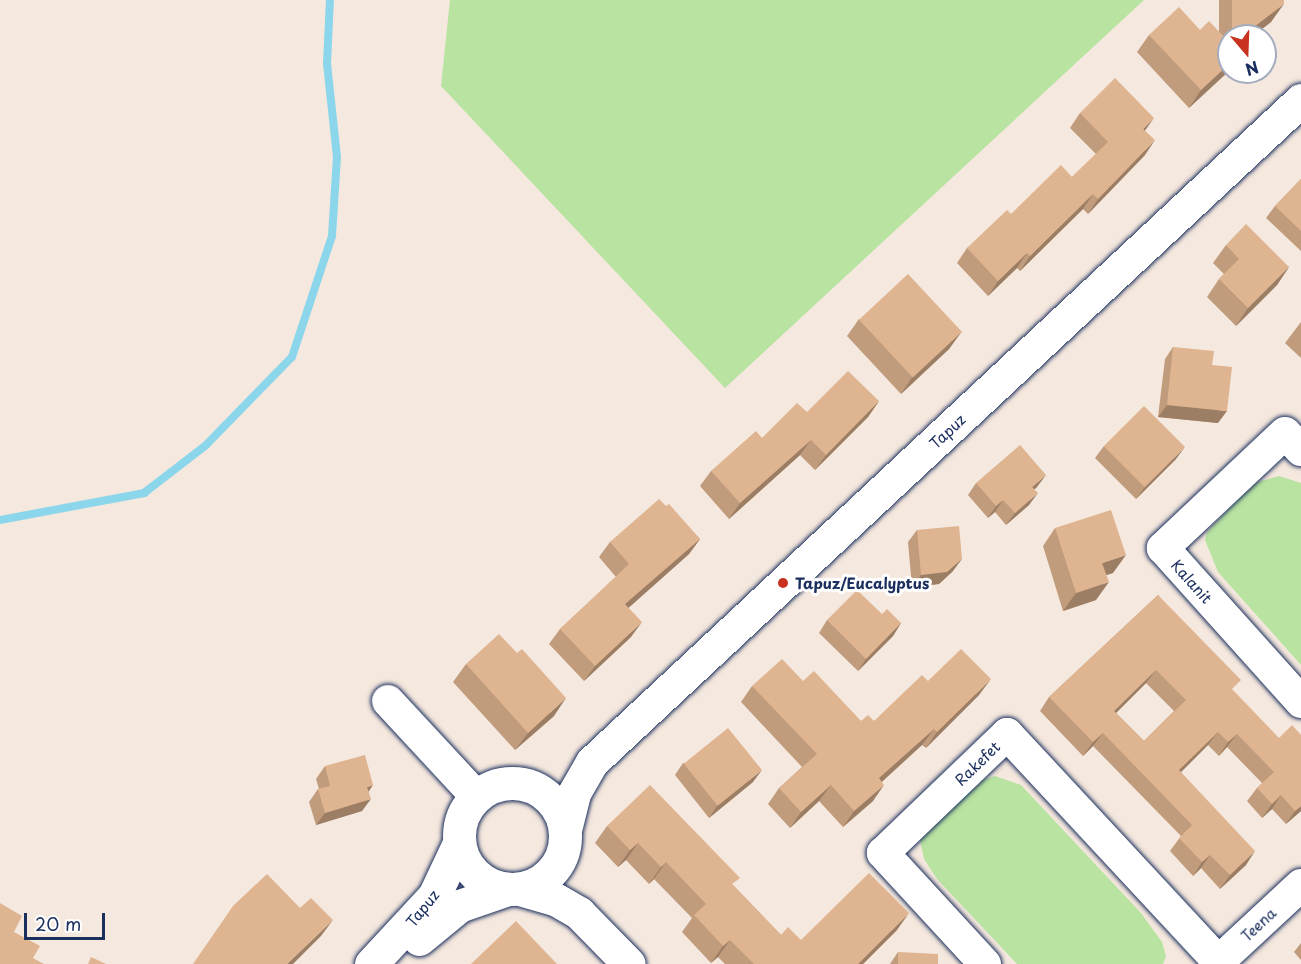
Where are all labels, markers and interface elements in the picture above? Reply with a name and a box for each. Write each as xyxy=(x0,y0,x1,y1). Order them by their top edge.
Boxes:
north arrow xyxy=(1217,24,1277,84)
text: N xyxy=(1242,56,1262,83)
street label: Tapuz xyxy=(925,410,969,452)
street label: Kalanit xyxy=(1168,555,1216,607)
place label: Tapuz/Eucalyptus xyxy=(795,574,929,592)
marker: Tapuz/Eucalyptus xyxy=(776,576,790,590)
street label: Rakefet xyxy=(951,737,1003,789)
street label: Tapuz xyxy=(402,886,442,930)
scale bar xyxy=(27,901,108,939)
street label: Teena xyxy=(1237,903,1279,945)
text: 20 m xyxy=(35,910,81,937)

